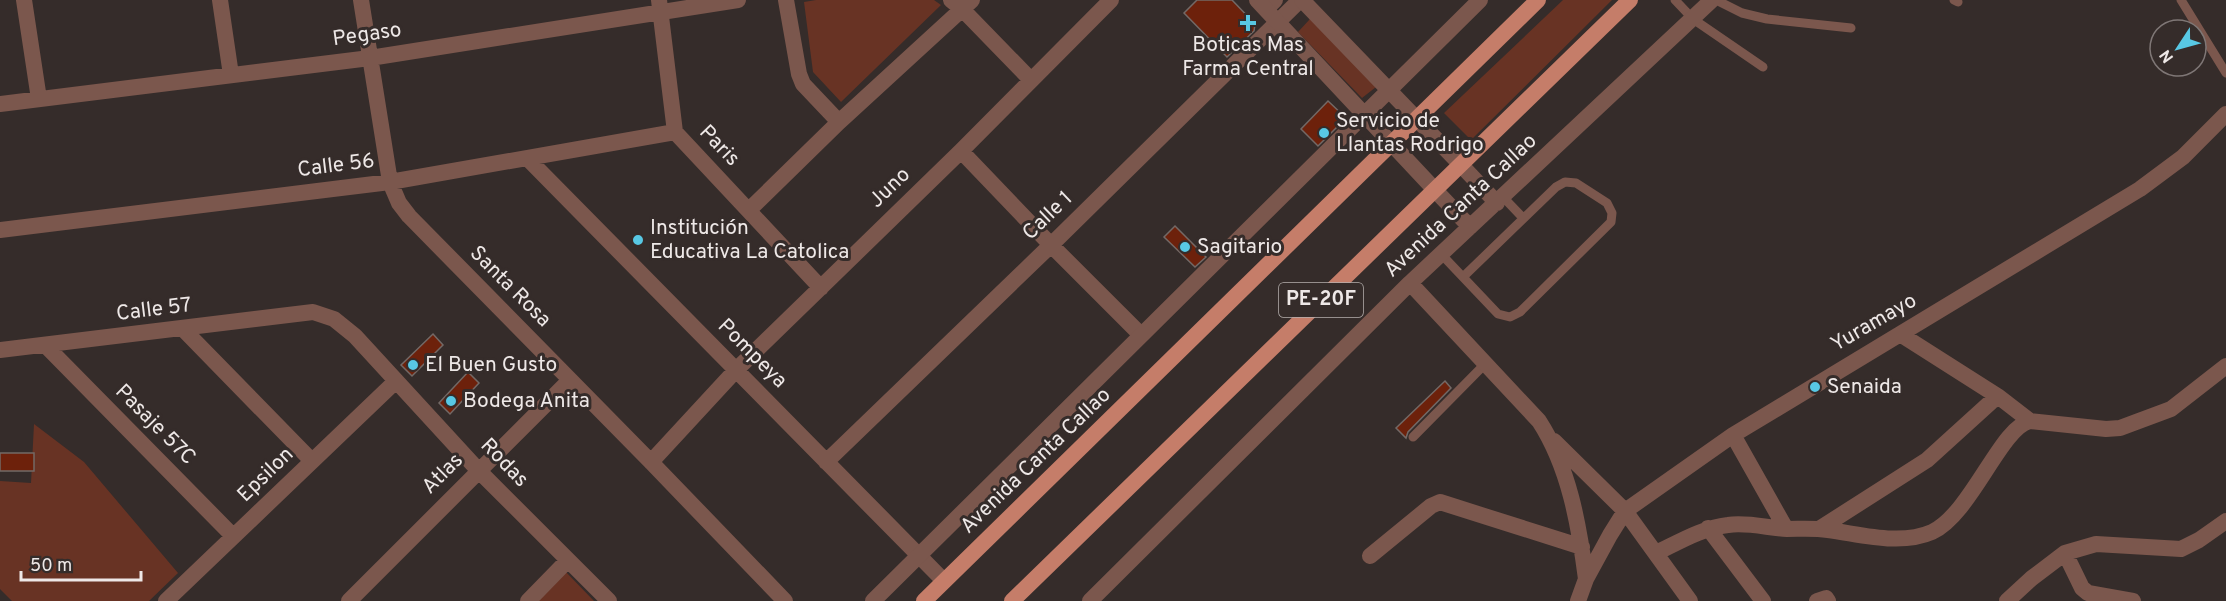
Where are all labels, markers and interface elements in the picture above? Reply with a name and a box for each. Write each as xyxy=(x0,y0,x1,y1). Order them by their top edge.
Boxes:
marker: Boticas Mas Farma Central xyxy=(1241,16,1255,30)
street label: Pegaso xyxy=(331,17,403,53)
north arrow xyxy=(2148,18,2208,78)
place label: Boticas Mas Farma Central xyxy=(1182,32,1314,83)
text: N xyxy=(2156,45,2179,66)
place label: Servicio de Llantas Rodrigo xyxy=(1336,108,1484,159)
street label: Paris xyxy=(693,120,745,172)
marker: Servicio de Llantas Rodrigo xyxy=(1317,126,1331,140)
street label: Avenida Canta Callao xyxy=(1379,128,1543,284)
street label: Calle 56 xyxy=(296,148,376,184)
street label: Juno xyxy=(864,162,916,214)
street label: Calle 1 xyxy=(1017,186,1079,246)
place label: Institución Educativa La Catolica xyxy=(650,215,849,266)
marker: Institución Educativa La Catolica xyxy=(631,233,645,247)
place label: Sagitario xyxy=(1197,234,1282,261)
street label: Santa Rosa xyxy=(463,240,557,334)
marker: Sagitario xyxy=(1178,240,1192,254)
road number: PE-20F xyxy=(1279,283,1363,317)
street label: Yuramayo xyxy=(1826,288,1922,358)
street label: Calle 57 xyxy=(115,292,193,328)
street label: Pompeya xyxy=(711,313,793,395)
place label: El Buen Gusto xyxy=(425,352,557,379)
marker: El Buen Gusto xyxy=(406,358,420,372)
place label: Senaida xyxy=(1827,374,1902,401)
street label: Pasaje 57C xyxy=(109,379,201,471)
marker: Senaida xyxy=(1808,380,1822,394)
street label: Avenida Canta Callao xyxy=(955,382,1117,540)
place label: Bodega Anita xyxy=(463,388,590,415)
marker: Bodega Anita xyxy=(444,394,458,408)
street label: Rodas xyxy=(474,433,534,493)
street label: Epsilon xyxy=(232,442,300,508)
street label: Atlas xyxy=(417,448,469,500)
scale bar xyxy=(21,544,141,582)
text: 50 m xyxy=(30,555,72,578)

